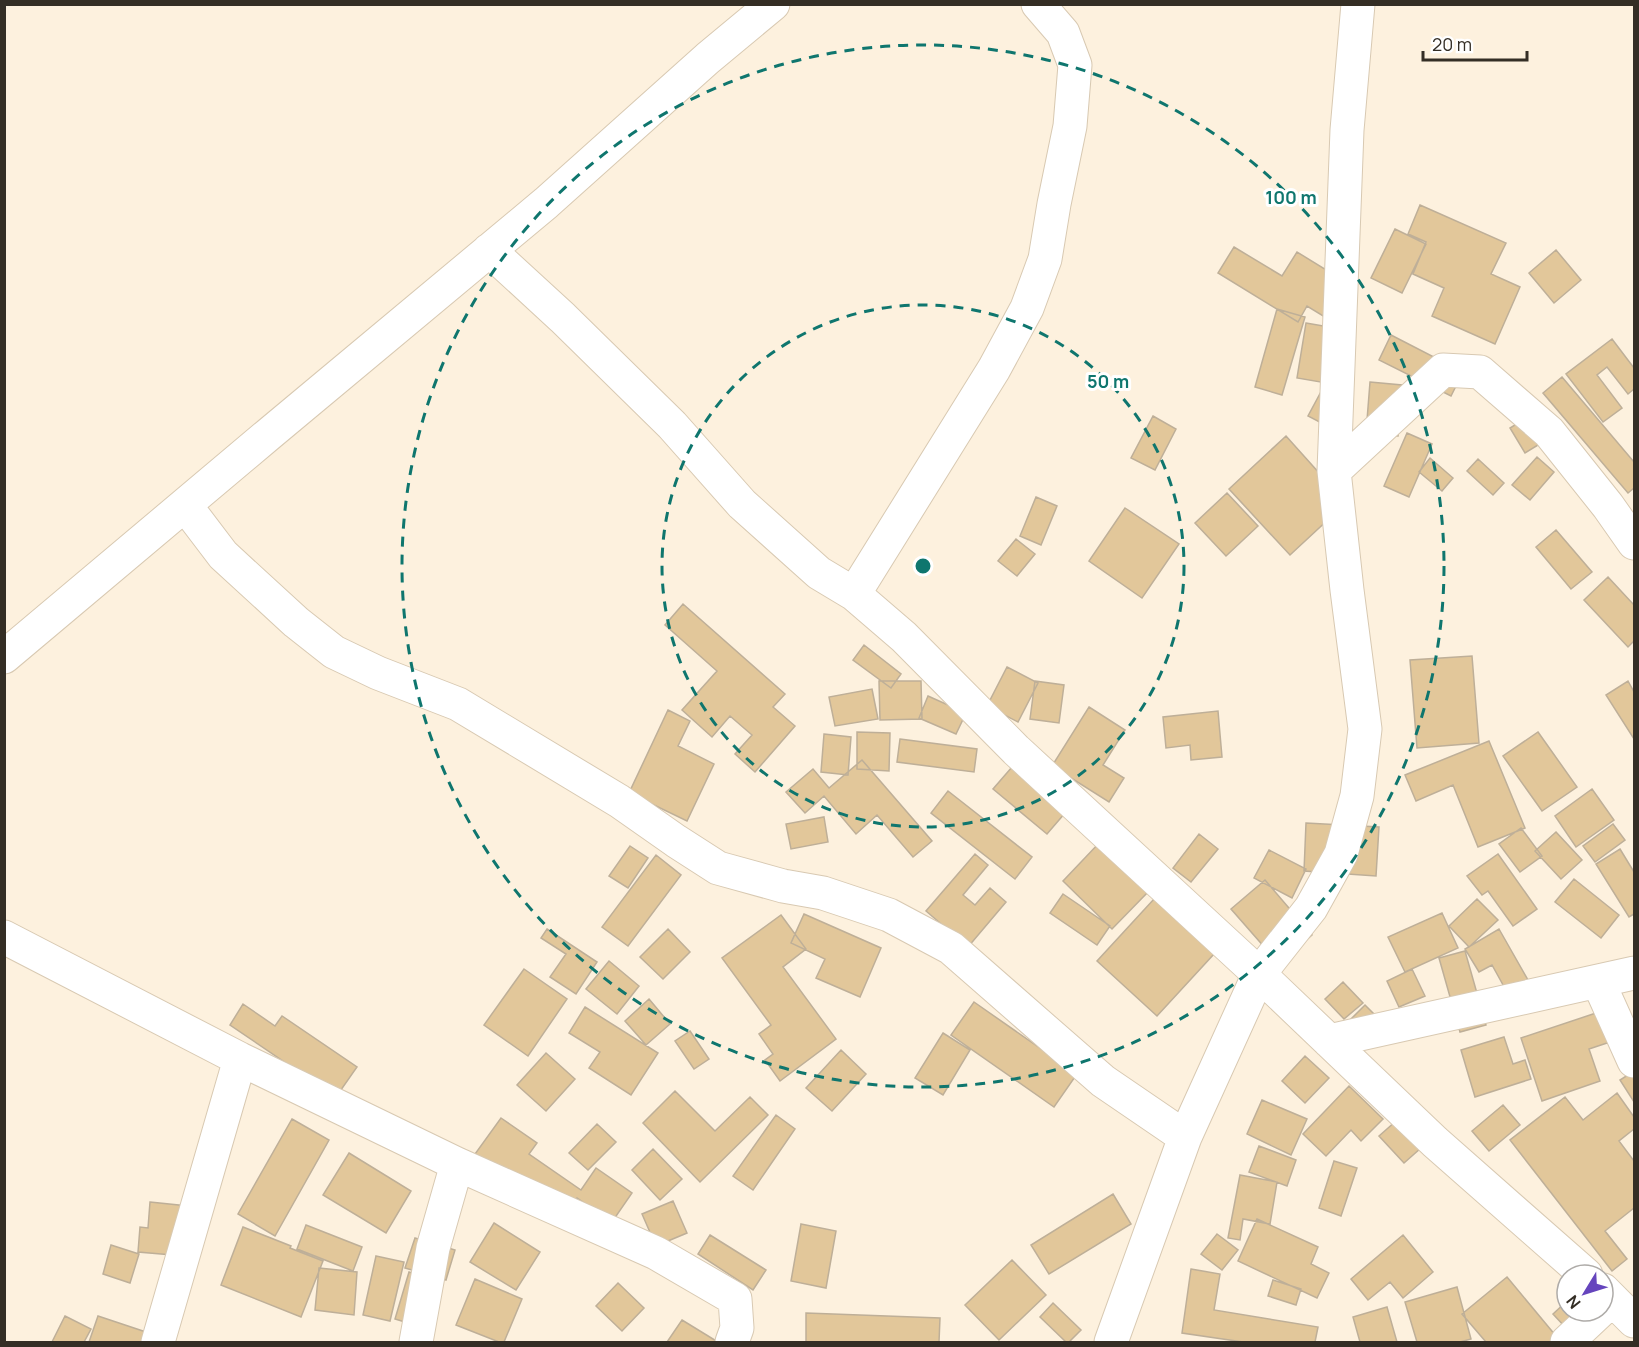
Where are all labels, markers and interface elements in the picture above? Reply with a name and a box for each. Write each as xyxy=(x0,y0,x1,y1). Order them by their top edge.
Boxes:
scale bar xyxy=(1423,24,1526,62)
text: 20 m xyxy=(1432,32,1472,56)
text: 100 m xyxy=(1265,185,1317,209)
text: 50 m xyxy=(1087,369,1129,393)
centre of rings xyxy=(913,556,933,576)
north arrow xyxy=(1555,1263,1615,1323)
text: N xyxy=(1561,1291,1585,1314)

